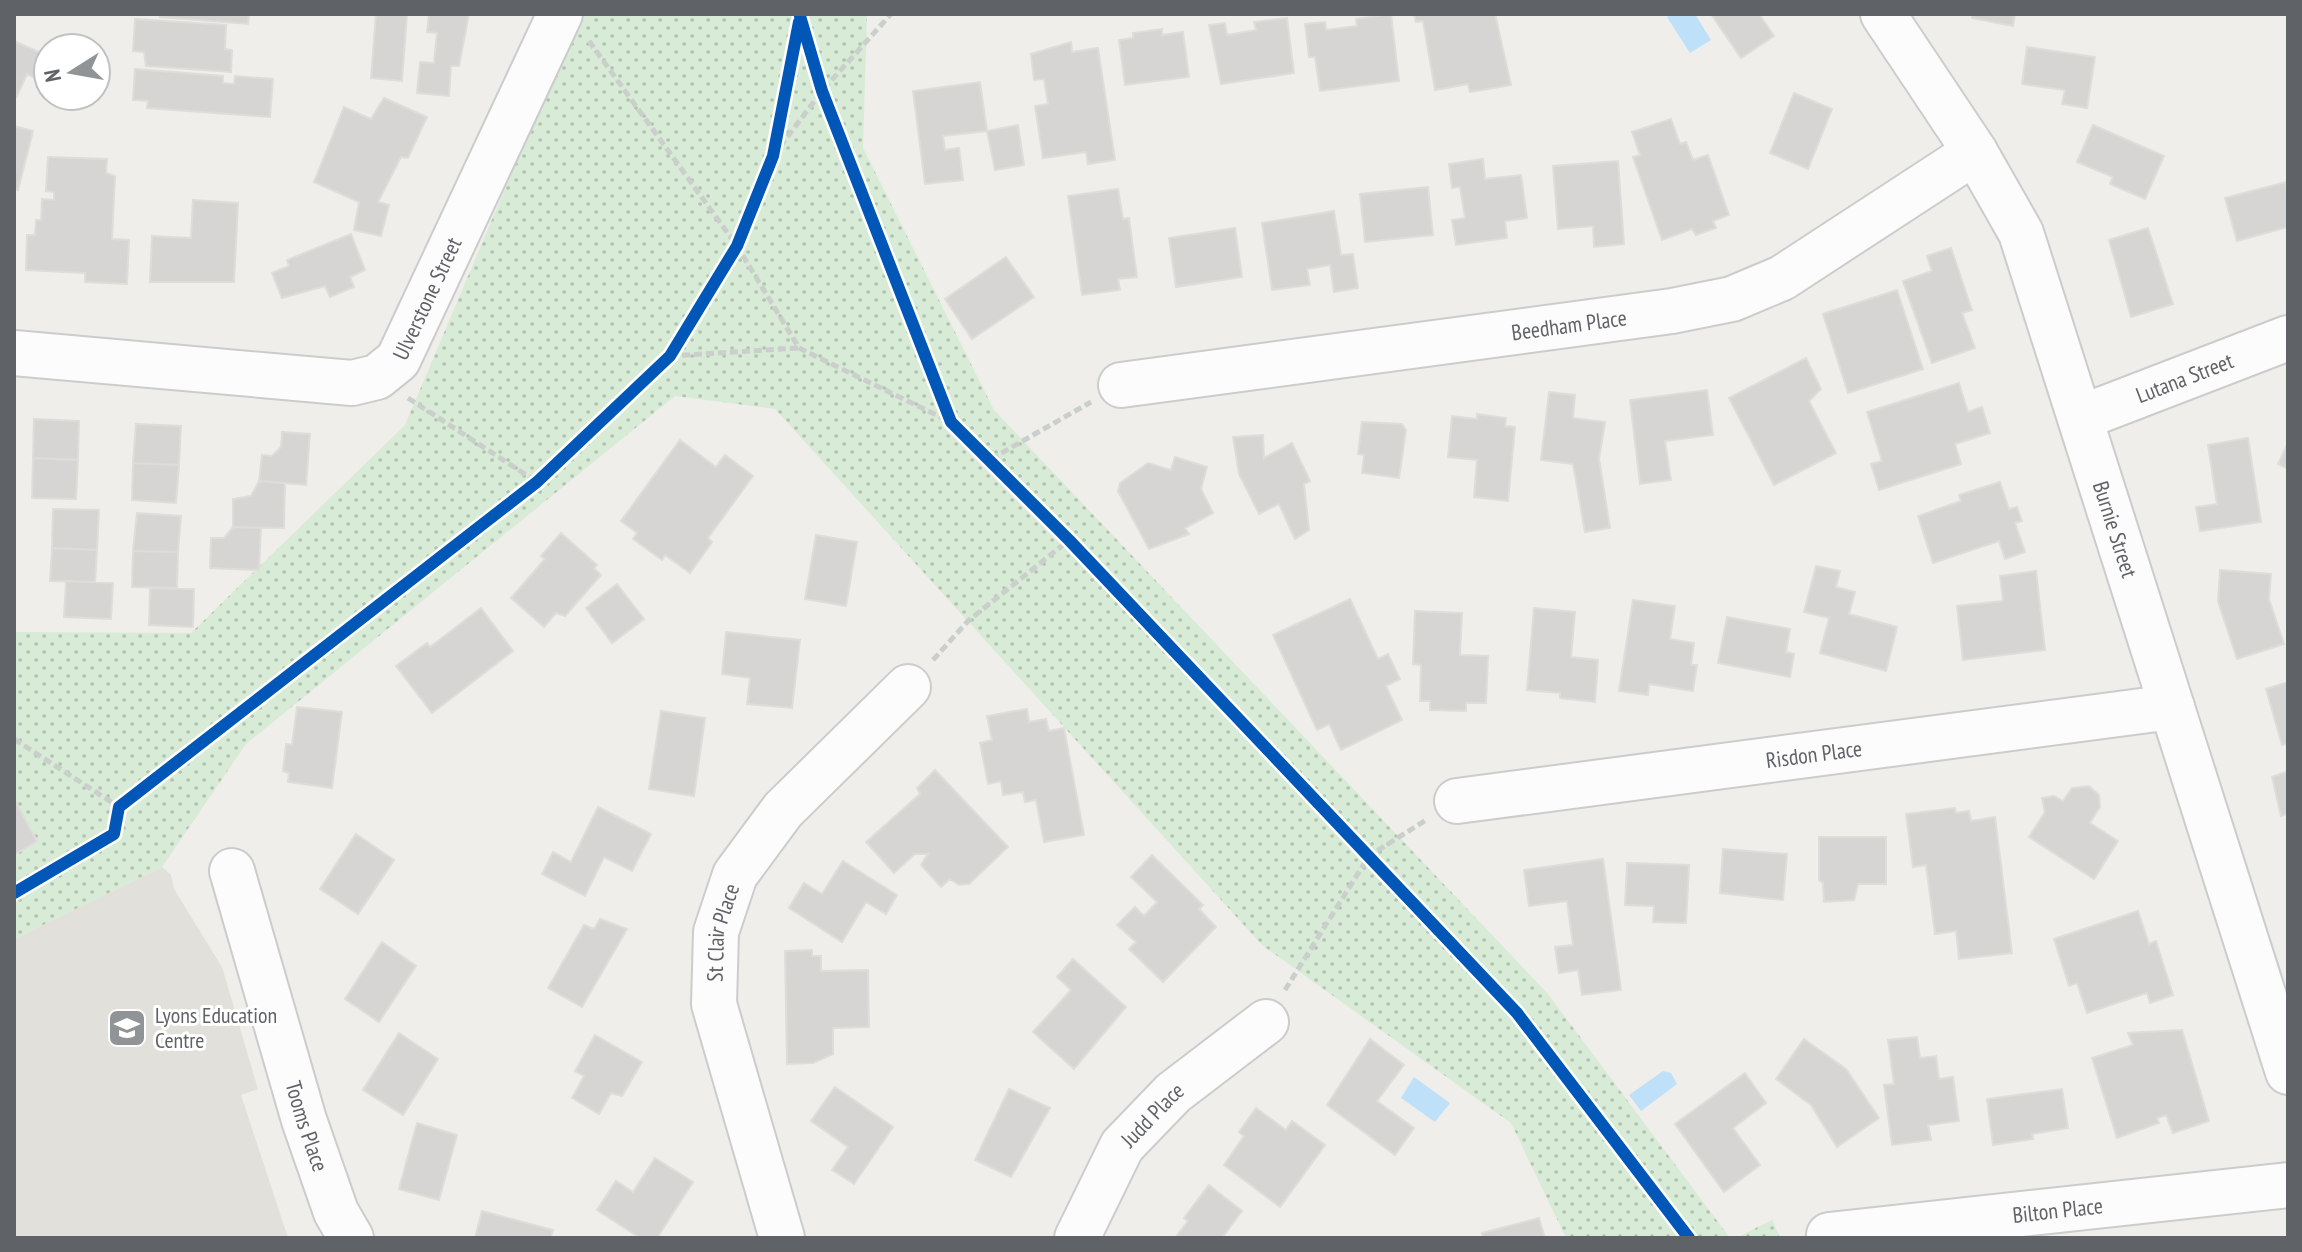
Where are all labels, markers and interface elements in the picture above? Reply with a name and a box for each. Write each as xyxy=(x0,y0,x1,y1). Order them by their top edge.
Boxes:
north arrow xyxy=(32,32,112,112)
text: N xyxy=(37,67,67,84)
street label: Ulverstone Street xyxy=(386,233,468,364)
street label: Beedham Place xyxy=(1510,303,1628,346)
street label: Lutana Street xyxy=(2132,346,2237,409)
street label: Burnie Street xyxy=(2087,478,2144,581)
street label: Risdon Place xyxy=(1764,734,1864,774)
street label: St Clair Place xyxy=(701,880,745,982)
place label: Lyons Education Centre xyxy=(155,1001,277,1054)
school or university icon: Lyons Education Centre xyxy=(106,1007,148,1049)
street label: Judd Place xyxy=(1114,1076,1189,1154)
street label: Tooms Place xyxy=(279,1078,335,1175)
street label: Bilton Place xyxy=(2011,1191,2104,1229)

